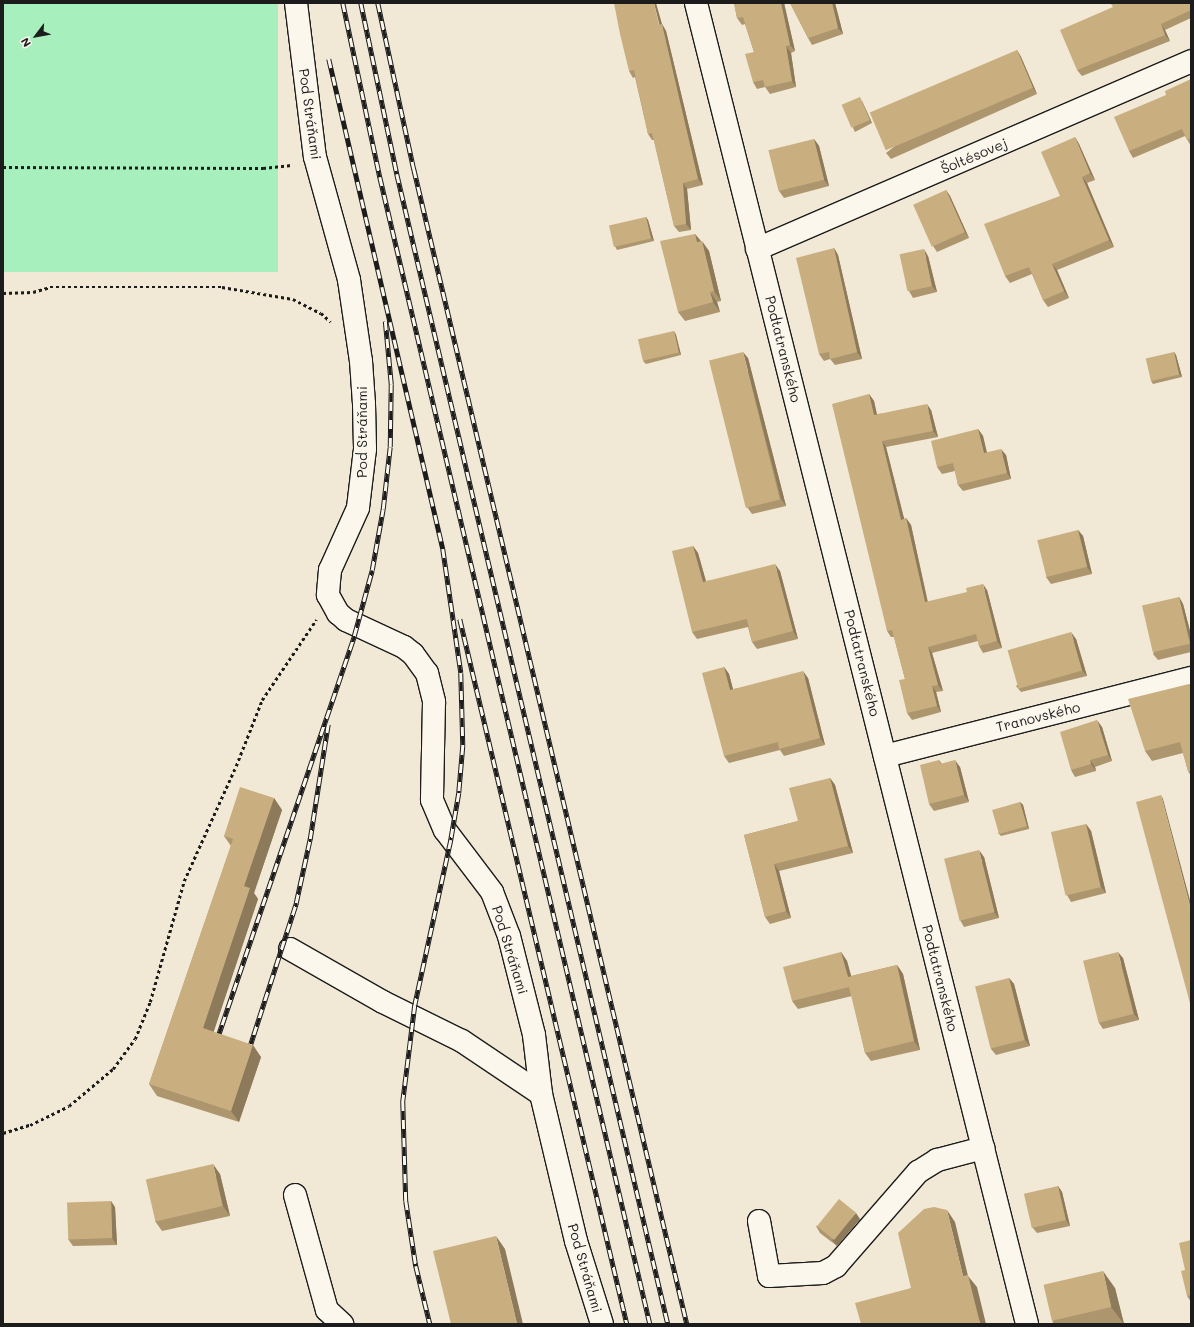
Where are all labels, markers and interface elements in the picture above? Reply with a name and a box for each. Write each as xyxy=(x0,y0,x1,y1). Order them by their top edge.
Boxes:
north arrow xyxy=(16,16,56,56)
text: N xyxy=(17,35,34,50)
street label: Pod Stráňami xyxy=(295,67,325,161)
street label: Šoltésovej xyxy=(938,134,1010,178)
street label: Podtatranského xyxy=(762,294,804,404)
street label: Pod Stráňami xyxy=(354,386,370,478)
street label: Podtatranského xyxy=(841,608,883,718)
street label: Tranovského xyxy=(994,698,1082,736)
street label: Pod Stráňami xyxy=(489,904,531,996)
street label: Podtatranského xyxy=(919,923,961,1033)
street label: Pod Stráňami xyxy=(564,1222,606,1314)

